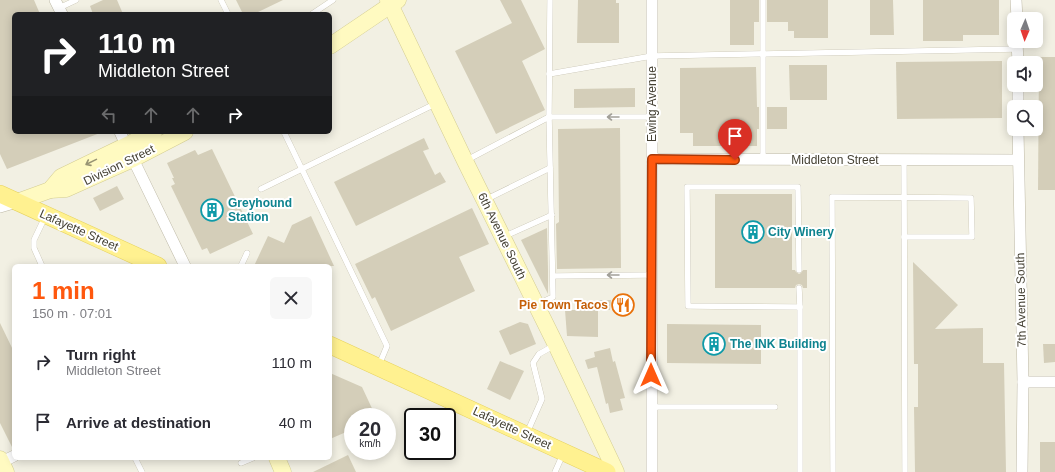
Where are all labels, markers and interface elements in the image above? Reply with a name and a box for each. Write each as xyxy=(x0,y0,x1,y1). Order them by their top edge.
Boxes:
north arrow xyxy=(1007,12,1043,48)
map controls xyxy=(1007,12,1043,136)
icon: right xyxy=(32,28,84,80)
text: 110 m xyxy=(98,28,176,59)
button: sound xyxy=(1007,56,1043,92)
text: Middleton Street xyxy=(98,61,229,81)
street label: Ewing Avenue xyxy=(645,66,659,142)
button: search xyxy=(1007,100,1043,136)
icon: left xyxy=(98,104,120,126)
icon: ahead xyxy=(140,104,162,126)
icon: ahead xyxy=(182,104,204,126)
icon: right xyxy=(224,104,246,126)
one-way arrow xyxy=(607,113,620,121)
pin xyxy=(718,119,752,160)
icon: arrive xyxy=(724,125,746,147)
street label: Division Street xyxy=(81,141,157,188)
street label: Middleton Street xyxy=(791,153,879,167)
one-way arrow xyxy=(86,159,98,166)
street label: 6th Avenue South xyxy=(475,190,529,282)
place label: Greyhound Station xyxy=(228,196,292,224)
building icon: Greyhound Station xyxy=(199,197,225,223)
street label: Lafayette Street xyxy=(37,206,121,254)
building icon: City Winery xyxy=(740,219,766,245)
place label: City Winery xyxy=(768,225,834,239)
street label: 7th Avenue South xyxy=(1013,253,1029,347)
one-way arrow xyxy=(607,271,620,279)
text: 1 min xyxy=(32,277,95,304)
button: close xyxy=(270,277,312,319)
restaurant icon: Pie Town Tacos xyxy=(610,292,636,318)
place label: Pie Town Tacos xyxy=(519,298,608,312)
text: 150 m · 07:01 xyxy=(32,306,112,321)
building icon: The INK Building xyxy=(701,331,727,357)
place label: The INK Building xyxy=(730,337,827,351)
text: Turn right xyxy=(66,346,136,363)
icon: right xyxy=(32,351,54,373)
text: 110 m xyxy=(271,354,312,371)
position arrow xyxy=(630,354,672,396)
text: Middleton Street xyxy=(66,363,161,378)
street label: Lafayette Street xyxy=(471,404,554,453)
speed limit sign: 30 xyxy=(404,408,456,460)
icon: arrive xyxy=(32,411,54,433)
text: Arrive at destination xyxy=(66,414,211,431)
text: 40 m xyxy=(279,414,312,431)
text: 20 xyxy=(359,418,381,440)
text: km/h xyxy=(359,438,381,449)

